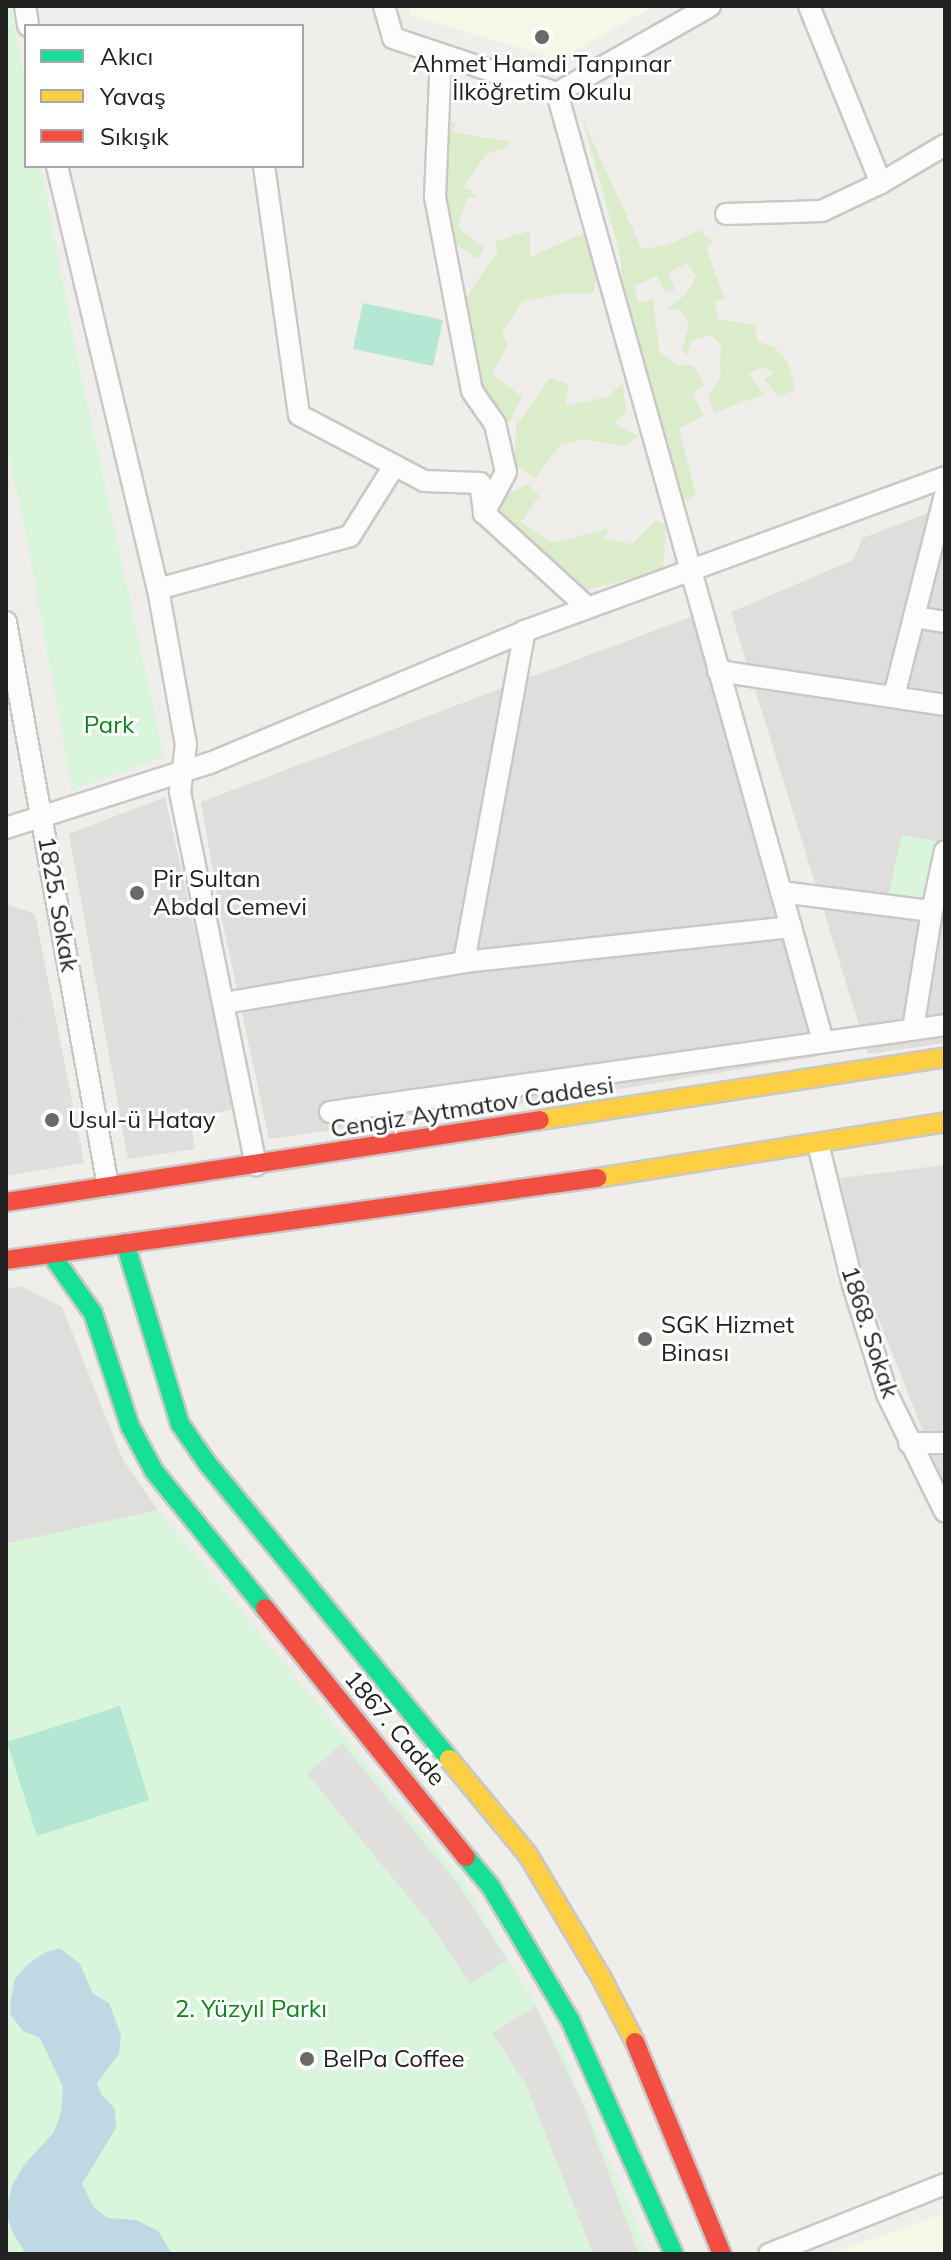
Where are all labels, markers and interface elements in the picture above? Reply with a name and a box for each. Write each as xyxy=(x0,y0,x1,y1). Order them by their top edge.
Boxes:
legend xyxy=(24,24,304,168)
marker: Ahmet Hamdi Tanpınar İlköğretim Okulu xyxy=(533,28,551,46)
text: Akıcı xyxy=(100,41,153,71)
place label: Ahmet Hamdi Tanpınar İlköğretim Okulu xyxy=(412,50,672,106)
text: Yavaş xyxy=(100,81,166,111)
text: Sıkışık xyxy=(100,121,169,151)
park label: Park xyxy=(84,711,134,739)
street label: 1825. Sokak xyxy=(32,834,84,974)
place label: Pir Sultan Abdal Cemevi xyxy=(153,865,307,921)
marker: Pir Sultan Abdal Cemevi xyxy=(128,884,146,902)
street label: Cengiz Aytmatov Caddesi xyxy=(328,1070,616,1144)
place label: Usul-ü Hatay xyxy=(68,1106,216,1134)
marker: Usul-ü Hatay xyxy=(43,1111,61,1129)
street label: 1868. Sokak xyxy=(835,1262,905,1402)
place label: SGK Hizmet Binası xyxy=(661,1311,794,1367)
marker: SGK Hizmet Binası xyxy=(636,1330,654,1348)
street label: 1867. Cadde xyxy=(338,1665,452,1791)
park label: 2. Yüzyıl Parkı xyxy=(175,1995,327,2023)
place label: BelPa Coffee xyxy=(323,2045,465,2073)
marker: BelPa Coffee xyxy=(298,2050,316,2068)

